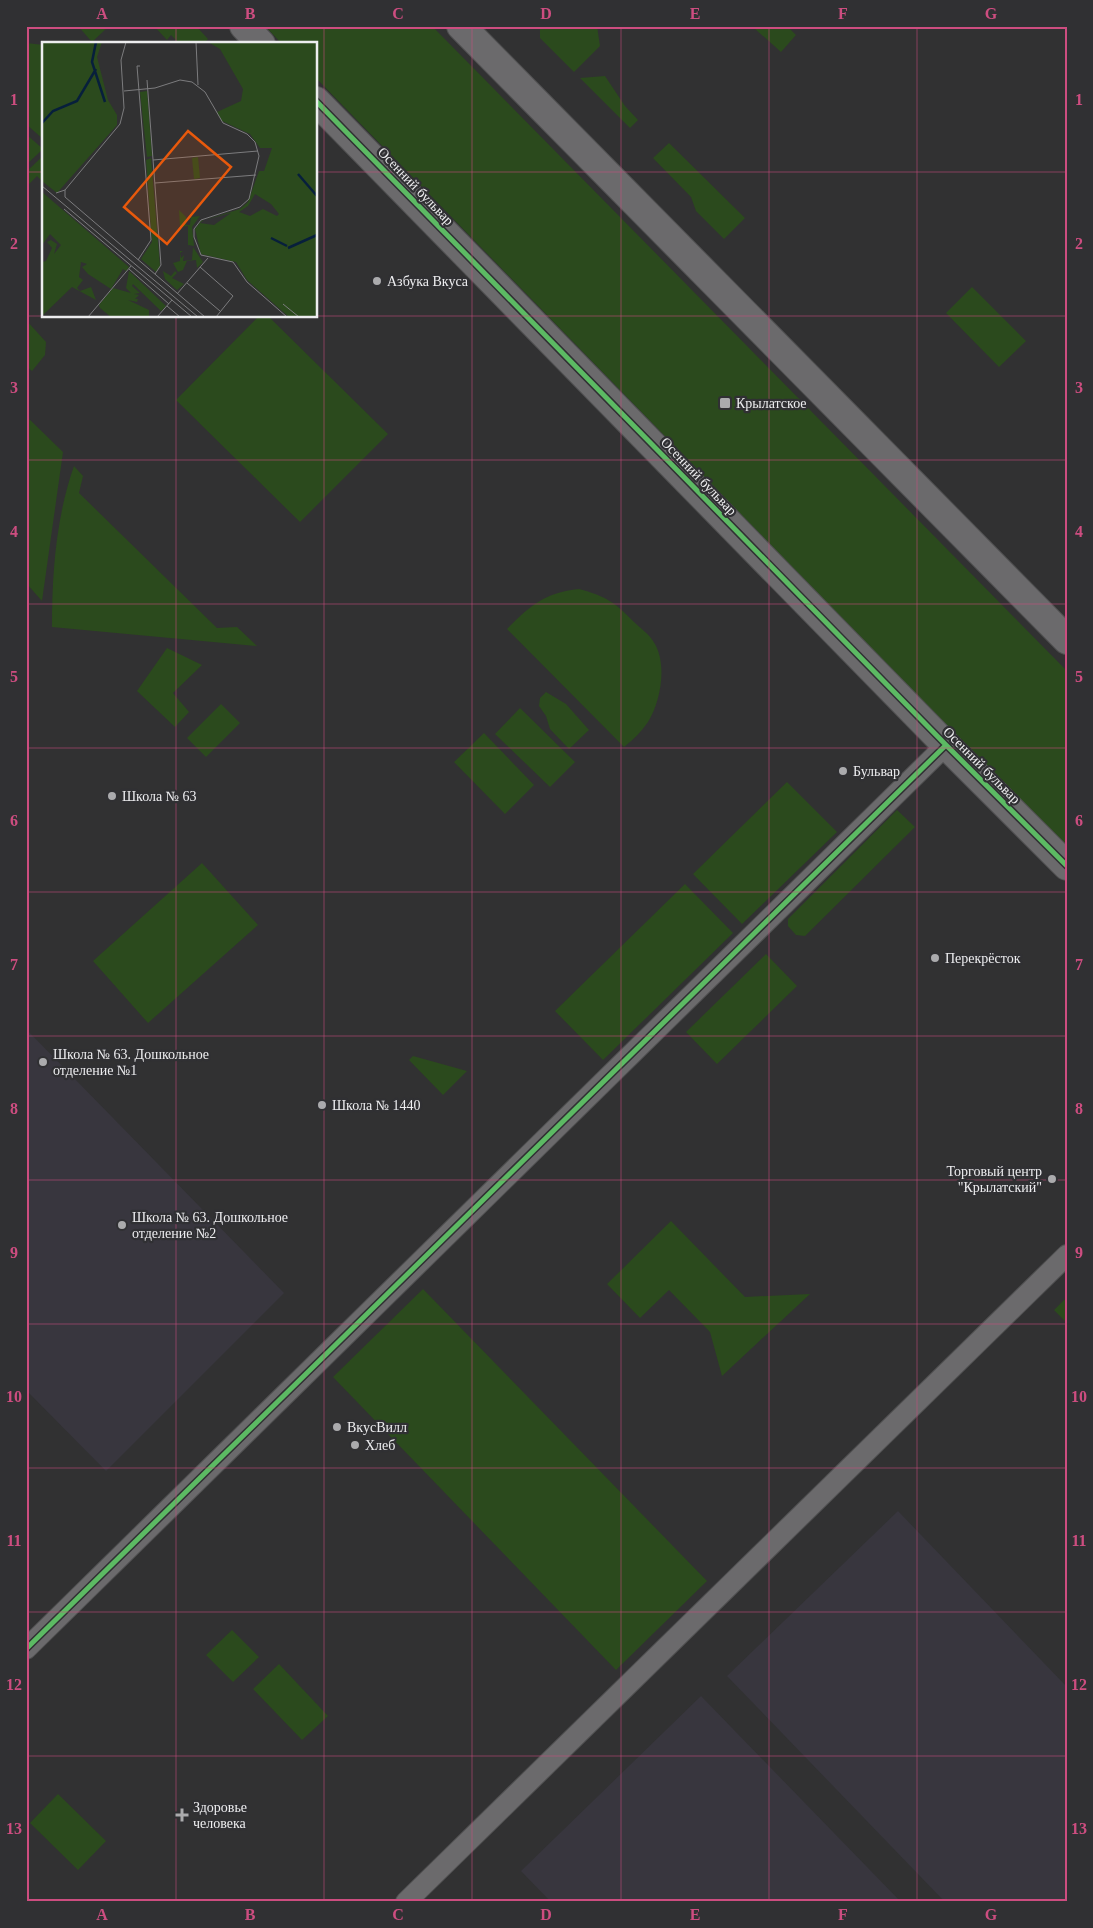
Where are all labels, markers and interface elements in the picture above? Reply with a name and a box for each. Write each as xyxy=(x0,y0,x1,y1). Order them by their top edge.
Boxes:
text: A xyxy=(96,5,108,22)
text: B xyxy=(245,5,256,22)
text: C xyxy=(392,5,404,22)
text: D xyxy=(540,5,552,22)
text: E xyxy=(690,5,700,22)
text: F xyxy=(838,5,848,22)
text: G xyxy=(985,5,998,22)
inset map xyxy=(42,42,318,318)
text: 1 xyxy=(10,91,18,108)
text: 1 xyxy=(1075,91,1083,108)
street label: Осенний бульвар xyxy=(375,144,457,228)
text: 2 xyxy=(10,235,18,252)
text: 2 xyxy=(1075,235,1083,252)
place label: Азбука Вкуса xyxy=(387,274,469,289)
marker: Азбука Вкуса xyxy=(371,275,383,287)
text: 3 xyxy=(10,379,18,396)
text: 3 xyxy=(1075,379,1083,396)
marker: Крылатское xyxy=(718,396,732,410)
place label: Крылатское xyxy=(736,396,807,411)
street label: Осенний бульвар xyxy=(658,434,740,518)
text: 4 xyxy=(10,523,18,540)
text: 4 xyxy=(1075,523,1083,540)
text: 5 xyxy=(10,668,18,685)
text: 5 xyxy=(1075,668,1083,685)
street label: Осенний бульвар xyxy=(940,724,1023,807)
place label: Бульвар xyxy=(853,764,900,779)
marker: Бульвар xyxy=(837,765,849,777)
place label: Школа № 63 xyxy=(122,789,197,804)
marker: Школа № 63 xyxy=(106,790,118,802)
text: 6 xyxy=(10,812,18,829)
text: 6 xyxy=(1075,812,1083,829)
place label: Перекрёсток xyxy=(945,951,1021,966)
marker: Перекрёсток xyxy=(929,952,941,964)
text: 7 xyxy=(10,956,18,973)
text: 7 xyxy=(1075,956,1083,973)
place label: Школа № 63. Дошкольное отделение №1 xyxy=(53,1047,209,1078)
marker: Школа № 63. Дошкольное отделение №1 xyxy=(37,1056,49,1068)
place label: Школа № 1440 xyxy=(332,1098,421,1113)
marker: Школа № 1440 xyxy=(316,1099,328,1111)
text: 8 xyxy=(10,1100,18,1117)
text: 8 xyxy=(1075,1100,1083,1117)
place label: Торговый центр "Крылатский" xyxy=(947,1164,1042,1195)
marker: Торговый центр "Крылатский" xyxy=(1046,1173,1058,1185)
place label: Школа № 63. Дошкольное отделение №2 xyxy=(132,1210,288,1241)
marker: Школа № 63. Дошкольное отделение №2 xyxy=(116,1219,128,1231)
text: 9 xyxy=(10,1244,18,1261)
text: 9 xyxy=(1075,1244,1083,1261)
text: 10 xyxy=(6,1388,22,1405)
text: 10 xyxy=(1071,1388,1087,1405)
place label: ВкусВилл xyxy=(347,1420,407,1435)
marker: ВкусВилл xyxy=(331,1421,343,1433)
place label: Хлеб xyxy=(365,1438,395,1453)
marker: Хлеб xyxy=(349,1439,361,1451)
text: 11 xyxy=(6,1532,22,1549)
text: 11 xyxy=(1071,1532,1087,1549)
text: 12 xyxy=(6,1676,22,1693)
text: 12 xyxy=(1071,1676,1087,1693)
place label: Здоровье человека xyxy=(193,1800,247,1831)
marker: Здоровье человека xyxy=(175,1808,189,1822)
text: 13 xyxy=(6,1820,22,1837)
text: 13 xyxy=(1071,1820,1087,1837)
text: A xyxy=(96,1906,108,1923)
text: B xyxy=(245,1906,256,1923)
text: C xyxy=(392,1906,404,1923)
text: D xyxy=(540,1906,552,1923)
text: E xyxy=(690,1906,700,1923)
text: F xyxy=(838,1906,848,1923)
text: G xyxy=(985,1906,998,1923)

